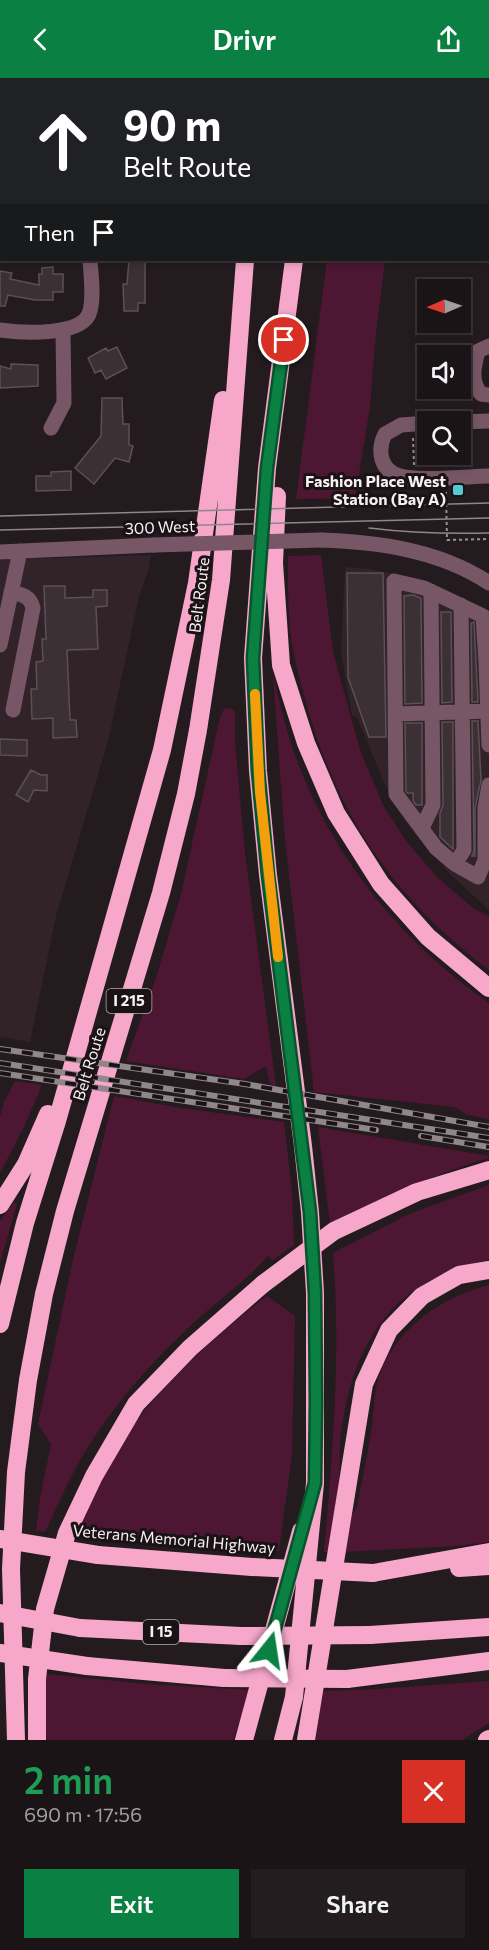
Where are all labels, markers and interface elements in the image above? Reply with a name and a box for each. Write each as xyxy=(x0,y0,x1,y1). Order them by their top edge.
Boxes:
icon: back xyxy=(24,23,57,56)
text: Drivr xyxy=(213,23,276,56)
icon: share xyxy=(432,23,465,56)
text: 90 m xyxy=(123,98,222,150)
icon: ahead xyxy=(24,102,102,180)
text: Belt Route xyxy=(123,150,251,183)
icon: arrive xyxy=(87,216,120,249)
text: Then xyxy=(24,219,75,246)
north arrow xyxy=(417,279,471,333)
map controls xyxy=(417,279,471,465)
pin xyxy=(258,314,309,365)
icon: arrive xyxy=(267,323,300,356)
button: sound xyxy=(417,345,471,399)
button: search xyxy=(417,411,471,465)
place label: Fashion Place West Station (Bay A) xyxy=(305,471,446,508)
marker: Fashion Place West Station (Bay A) xyxy=(451,483,465,497)
street label: 300 West xyxy=(124,516,196,537)
street label: Belt Route xyxy=(184,556,213,634)
road number: I 215 xyxy=(106,989,152,1013)
street label: Belt Route xyxy=(68,1025,109,1103)
street label: Veterans Memorial Highway xyxy=(72,1520,276,1557)
position arrow xyxy=(237,1618,301,1682)
road number: I 15 xyxy=(143,1620,179,1644)
text: 2 min xyxy=(24,1757,113,1801)
button: close xyxy=(402,1760,465,1823)
text: 690 m · 17:56 xyxy=(24,1802,142,1826)
button: Exit xyxy=(24,1869,239,1938)
button: Share xyxy=(251,1869,465,1938)

